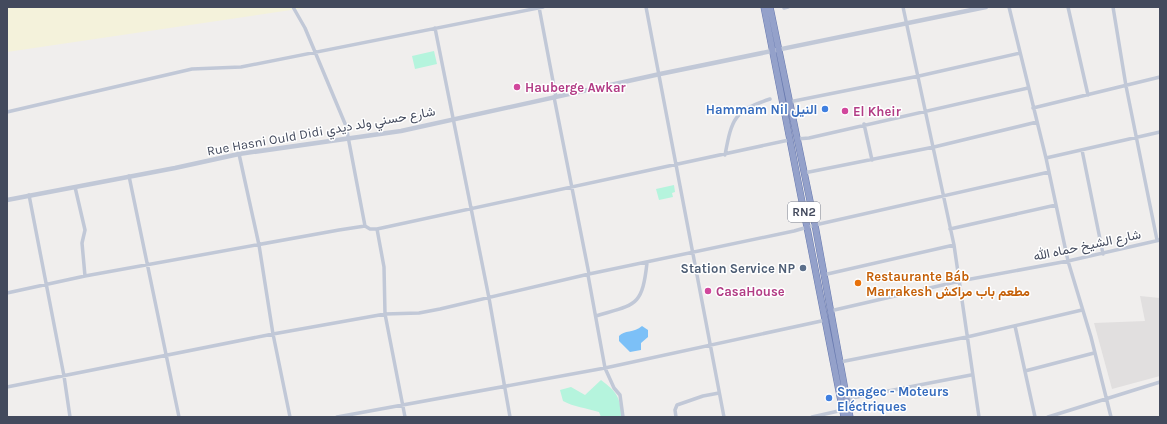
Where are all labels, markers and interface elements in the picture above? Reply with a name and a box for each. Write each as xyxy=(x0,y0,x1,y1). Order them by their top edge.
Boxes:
place label: Hauberge Awkar xyxy=(525,80,627,95)
marker: Hauberge Awkar xyxy=(512,82,522,92)
place label: Hammam Nil النيل xyxy=(706,102,817,117)
street label: Rue Hasni Ould Didi شارع حسني ولد ديدي xyxy=(206,104,437,161)
marker: Hammam Nil النيل xyxy=(820,104,830,114)
place label: El Kheir xyxy=(853,104,902,119)
marker: El Kheir xyxy=(840,106,850,116)
road number: RN2 xyxy=(788,202,820,222)
street label: شارع الشيخ حماه الله xyxy=(1032,226,1143,266)
place label: Station Service NP xyxy=(681,261,795,276)
marker: Station Service NP xyxy=(798,263,808,273)
place label: Restaurante Báb Marrakesh مطعم باب مراكش xyxy=(866,269,1030,300)
marker: Restaurante Báb Marrakesh مطعم باب مراكش xyxy=(853,278,863,288)
place label: CasaHouse xyxy=(716,284,785,299)
marker: CasaHouse xyxy=(703,286,713,296)
place label: Smagec - Moteurs Eléctriques xyxy=(837,384,949,415)
marker: Smagec - Moteurs Eléctriques xyxy=(824,393,834,403)

